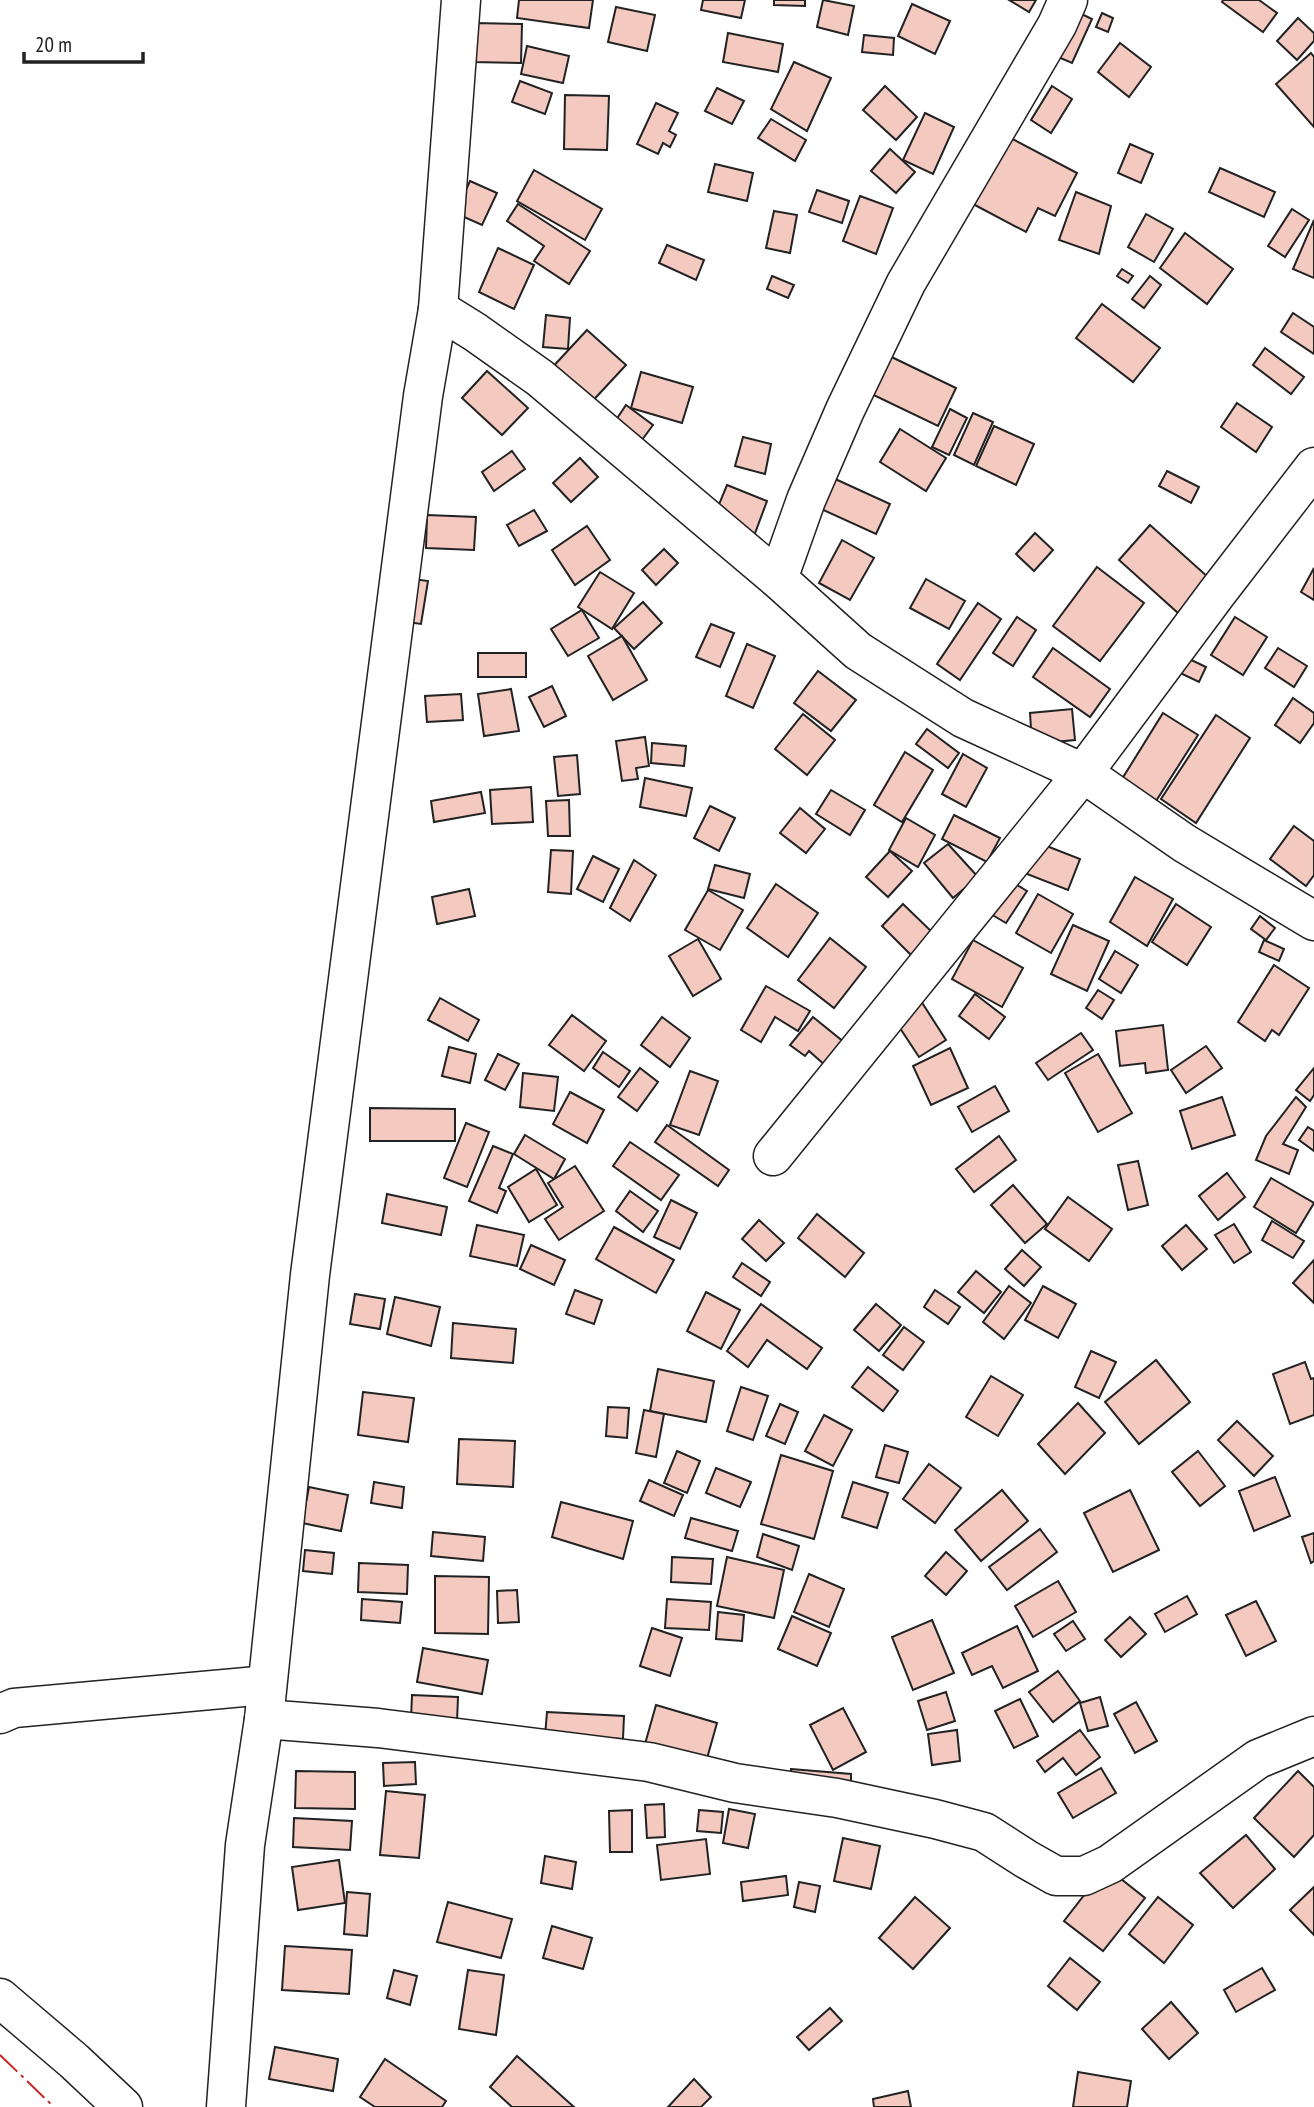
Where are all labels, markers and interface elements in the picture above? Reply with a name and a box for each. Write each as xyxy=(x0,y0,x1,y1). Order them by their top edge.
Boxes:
scale bar xyxy=(24,21,144,65)
text: 20 m xyxy=(35,31,72,58)

